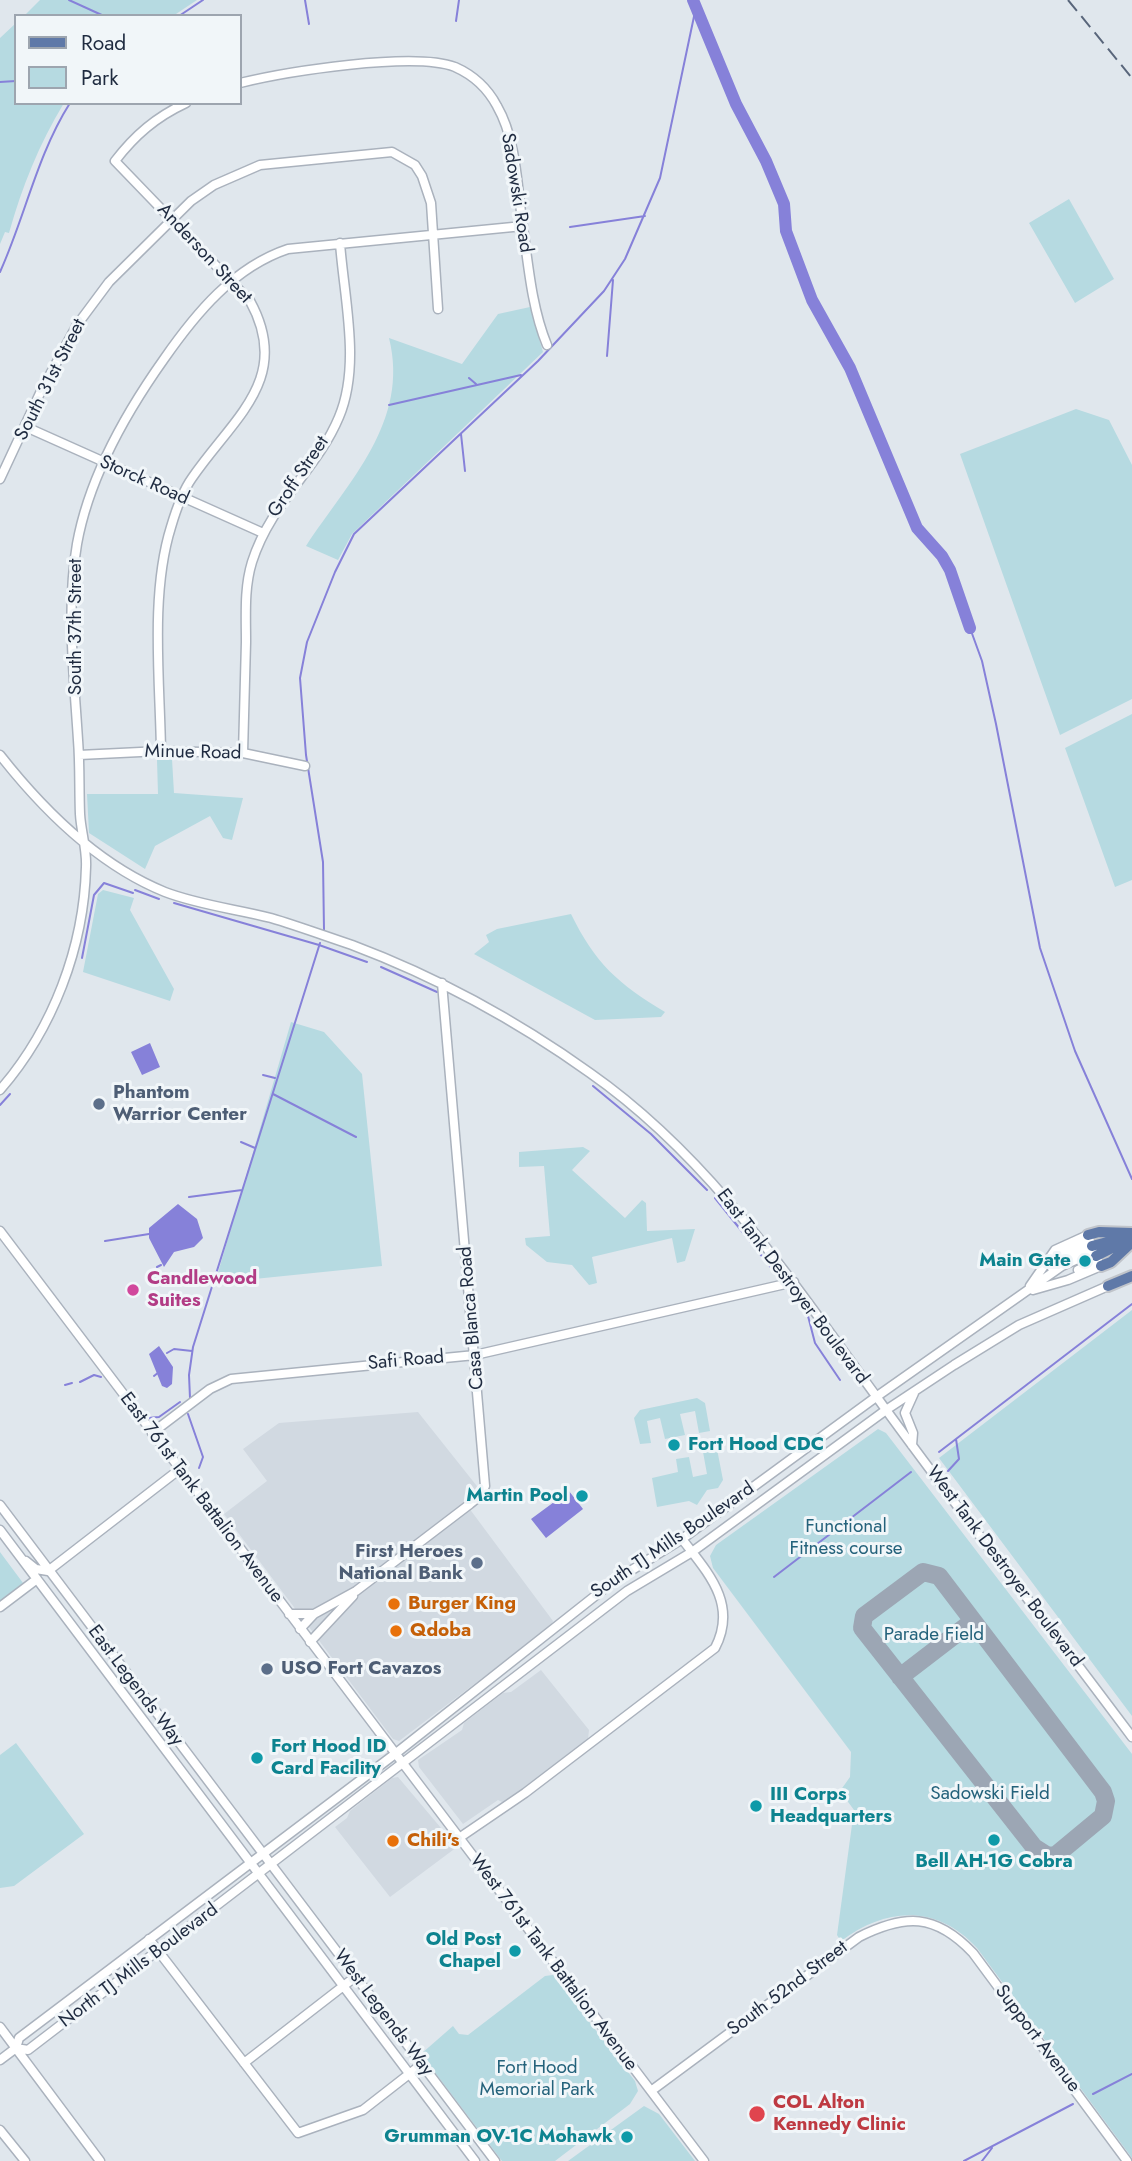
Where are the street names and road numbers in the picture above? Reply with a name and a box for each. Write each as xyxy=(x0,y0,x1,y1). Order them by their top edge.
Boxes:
street label: Sadowski Road xyxy=(495,131,537,255)
street label: Anderson Street xyxy=(152,199,256,309)
street label: South 31st Street xyxy=(11,315,91,445)
street label: Groff Street xyxy=(263,432,335,522)
street label: Storck Road xyxy=(96,451,192,511)
street label: South 37th Street xyxy=(65,559,87,695)
street label: Minue Road xyxy=(144,741,242,765)
street label: East Tank Destroyer Boulevard xyxy=(711,1185,873,1389)
street label: Casa Blanca Road xyxy=(454,1245,490,1391)
street label: Safi Road xyxy=(367,1346,445,1376)
street label: East 761st Tank Battalion Avenue xyxy=(114,1388,288,1608)
street label: West Tank Destroyer Boulevard xyxy=(921,1462,1087,1672)
street label: South TJ Mills Boulevard xyxy=(587,1478,759,1604)
street label: East Legends Way xyxy=(82,1621,188,1751)
street label: West 761st Tank Battalion Avenue xyxy=(464,1850,642,2076)
street label: North TJ Mills Boulevard xyxy=(55,1899,223,2033)
street label: South 52nd Street xyxy=(723,1936,853,2042)
street label: West Legends Way xyxy=(328,1945,438,2081)
street label: Support Avenue xyxy=(989,1981,1085,2097)

